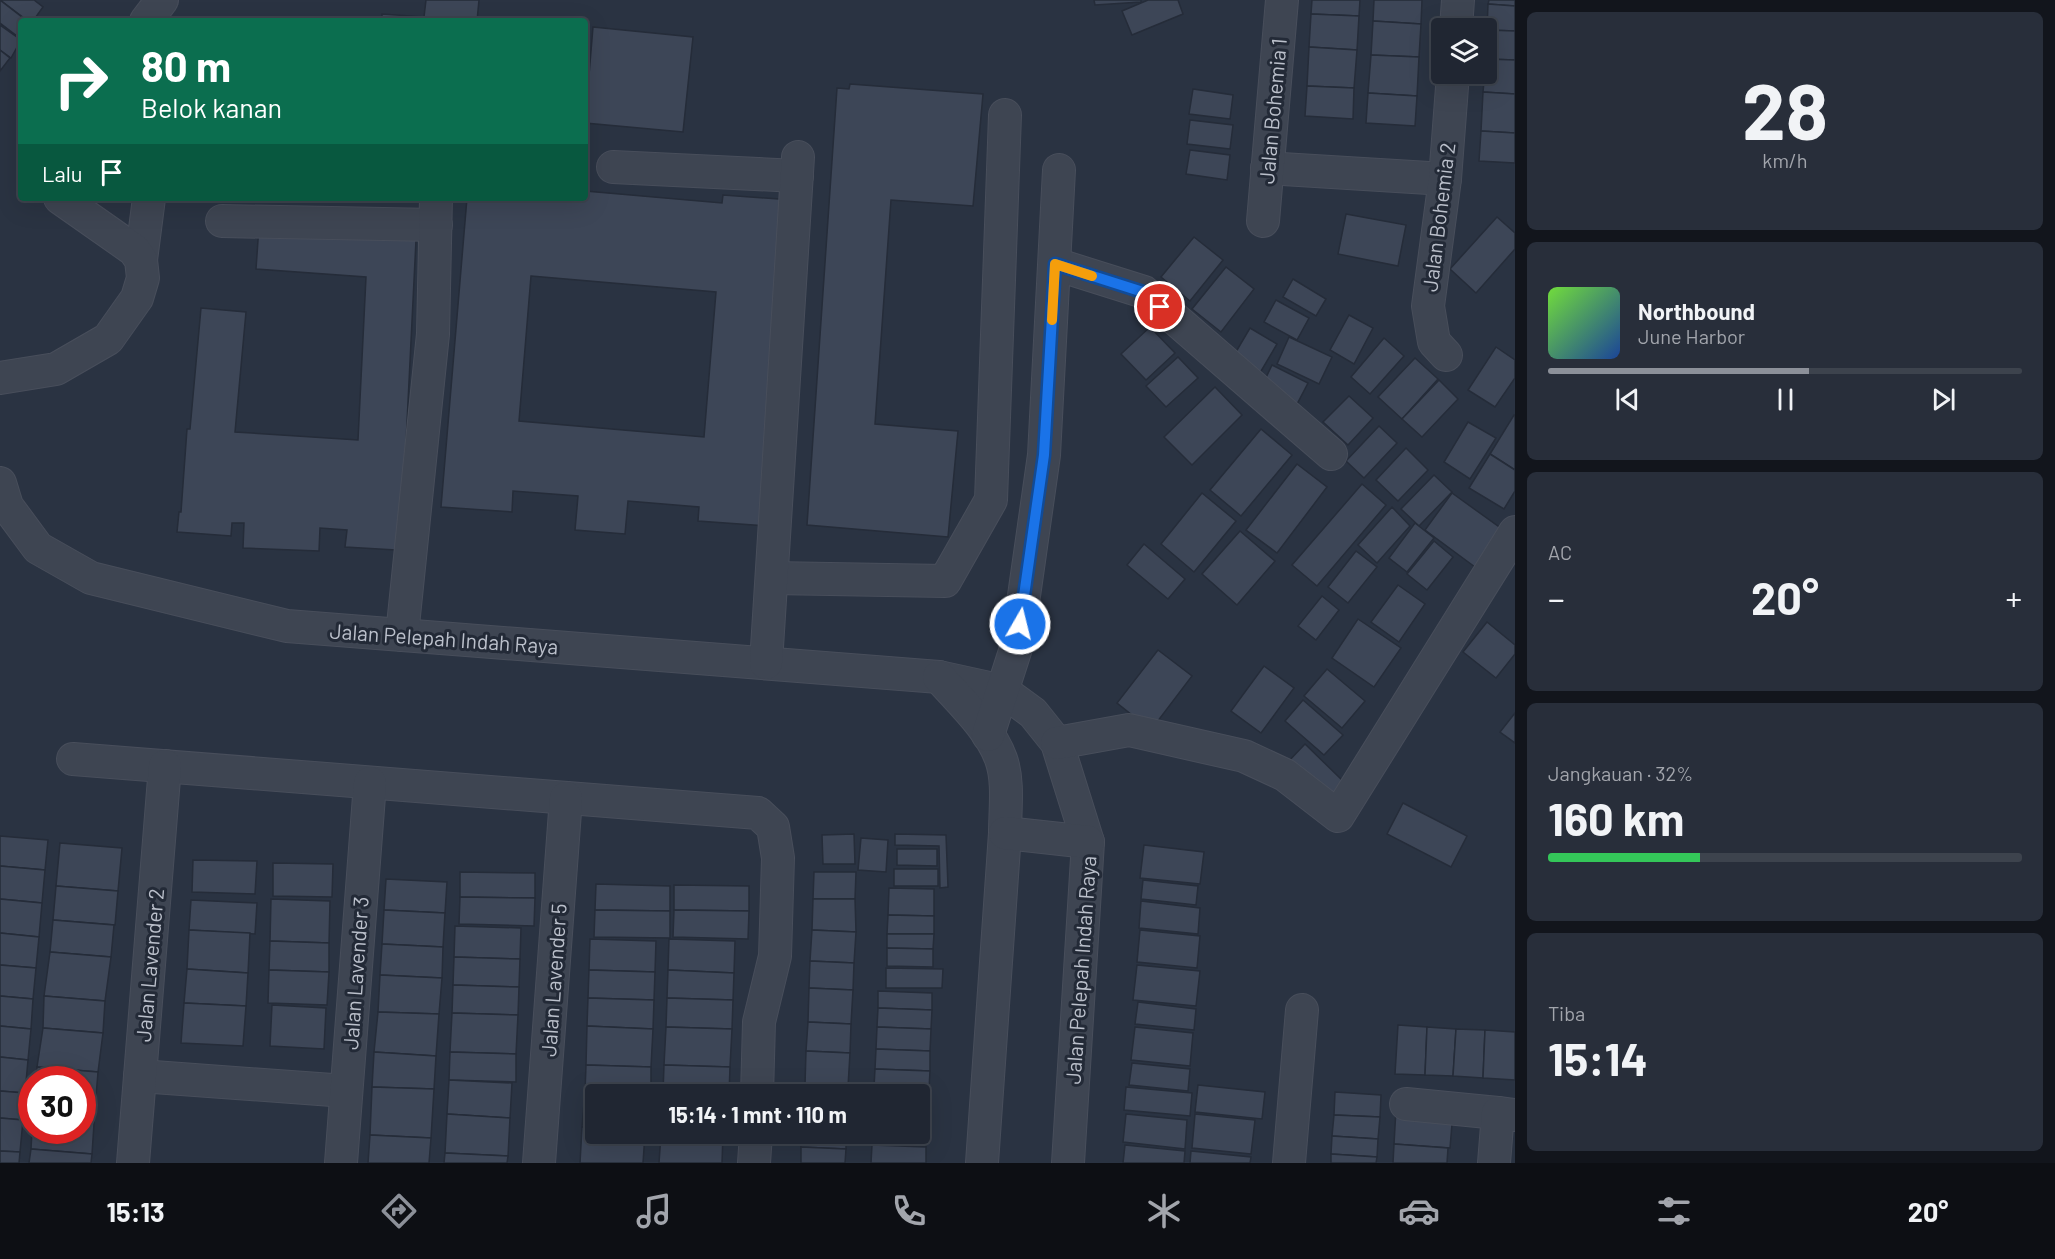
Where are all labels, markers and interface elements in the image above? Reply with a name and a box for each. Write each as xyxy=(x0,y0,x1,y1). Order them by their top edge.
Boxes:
map controls xyxy=(1431,18,1497,84)
button: layers xyxy=(1431,18,1497,84)
street label: Jalan Bohemia 1 xyxy=(1253,37,1291,185)
text: 80 m xyxy=(141,40,231,90)
icon: right xyxy=(42,42,120,120)
text: 28 xyxy=(1742,62,1828,156)
text: Belok kanan xyxy=(141,91,282,123)
street label: Jalan Bohemia 2 xyxy=(1416,141,1460,293)
text: km/h xyxy=(1762,148,1808,172)
icon: arrive xyxy=(95,156,128,189)
text: Lalu xyxy=(42,160,83,186)
pin xyxy=(1134,281,1185,332)
icon: arrive xyxy=(1143,290,1176,323)
text: Northbound xyxy=(1638,298,1755,324)
text: June Harbor xyxy=(1638,324,1745,348)
icon: previous xyxy=(1611,383,1644,416)
icon: pause xyxy=(1769,383,1802,416)
icon: next xyxy=(1927,383,1960,416)
text: AC xyxy=(1548,540,1572,564)
text: 20° xyxy=(1751,570,1819,624)
text: − xyxy=(1548,578,1565,618)
text: + xyxy=(2006,578,2022,618)
position arrow xyxy=(988,592,1052,656)
street label: Jalan Pelepah Indah Raya xyxy=(329,618,559,658)
text: Jangkauan · 32% xyxy=(1548,761,1693,785)
text: 160 km xyxy=(1548,791,1684,845)
street label: Jalan Pelepah Indah Raya xyxy=(1060,855,1100,1085)
street label: Jalan Lavender 2 xyxy=(130,887,168,1043)
street label: Jalan Lavender 3 xyxy=(337,895,373,1051)
street label: Jalan Lavender 5 xyxy=(535,902,571,1058)
text: Tiba xyxy=(1548,1001,1585,1025)
text: 15:14 xyxy=(1548,1031,1648,1085)
speed limit sign: 30 xyxy=(18,1066,96,1144)
text: 15:14 · 1 mnt · 110 m xyxy=(668,1101,847,1127)
icon: directions xyxy=(378,1190,420,1232)
icon: music xyxy=(633,1190,675,1232)
icon: phone xyxy=(888,1190,930,1232)
icon: climate xyxy=(1143,1190,1185,1232)
icon: car xyxy=(1398,1190,1440,1232)
icon: filters xyxy=(1653,1190,1695,1232)
text: 15:13 xyxy=(107,1195,165,1227)
text: 20° xyxy=(1908,1195,1948,1227)

